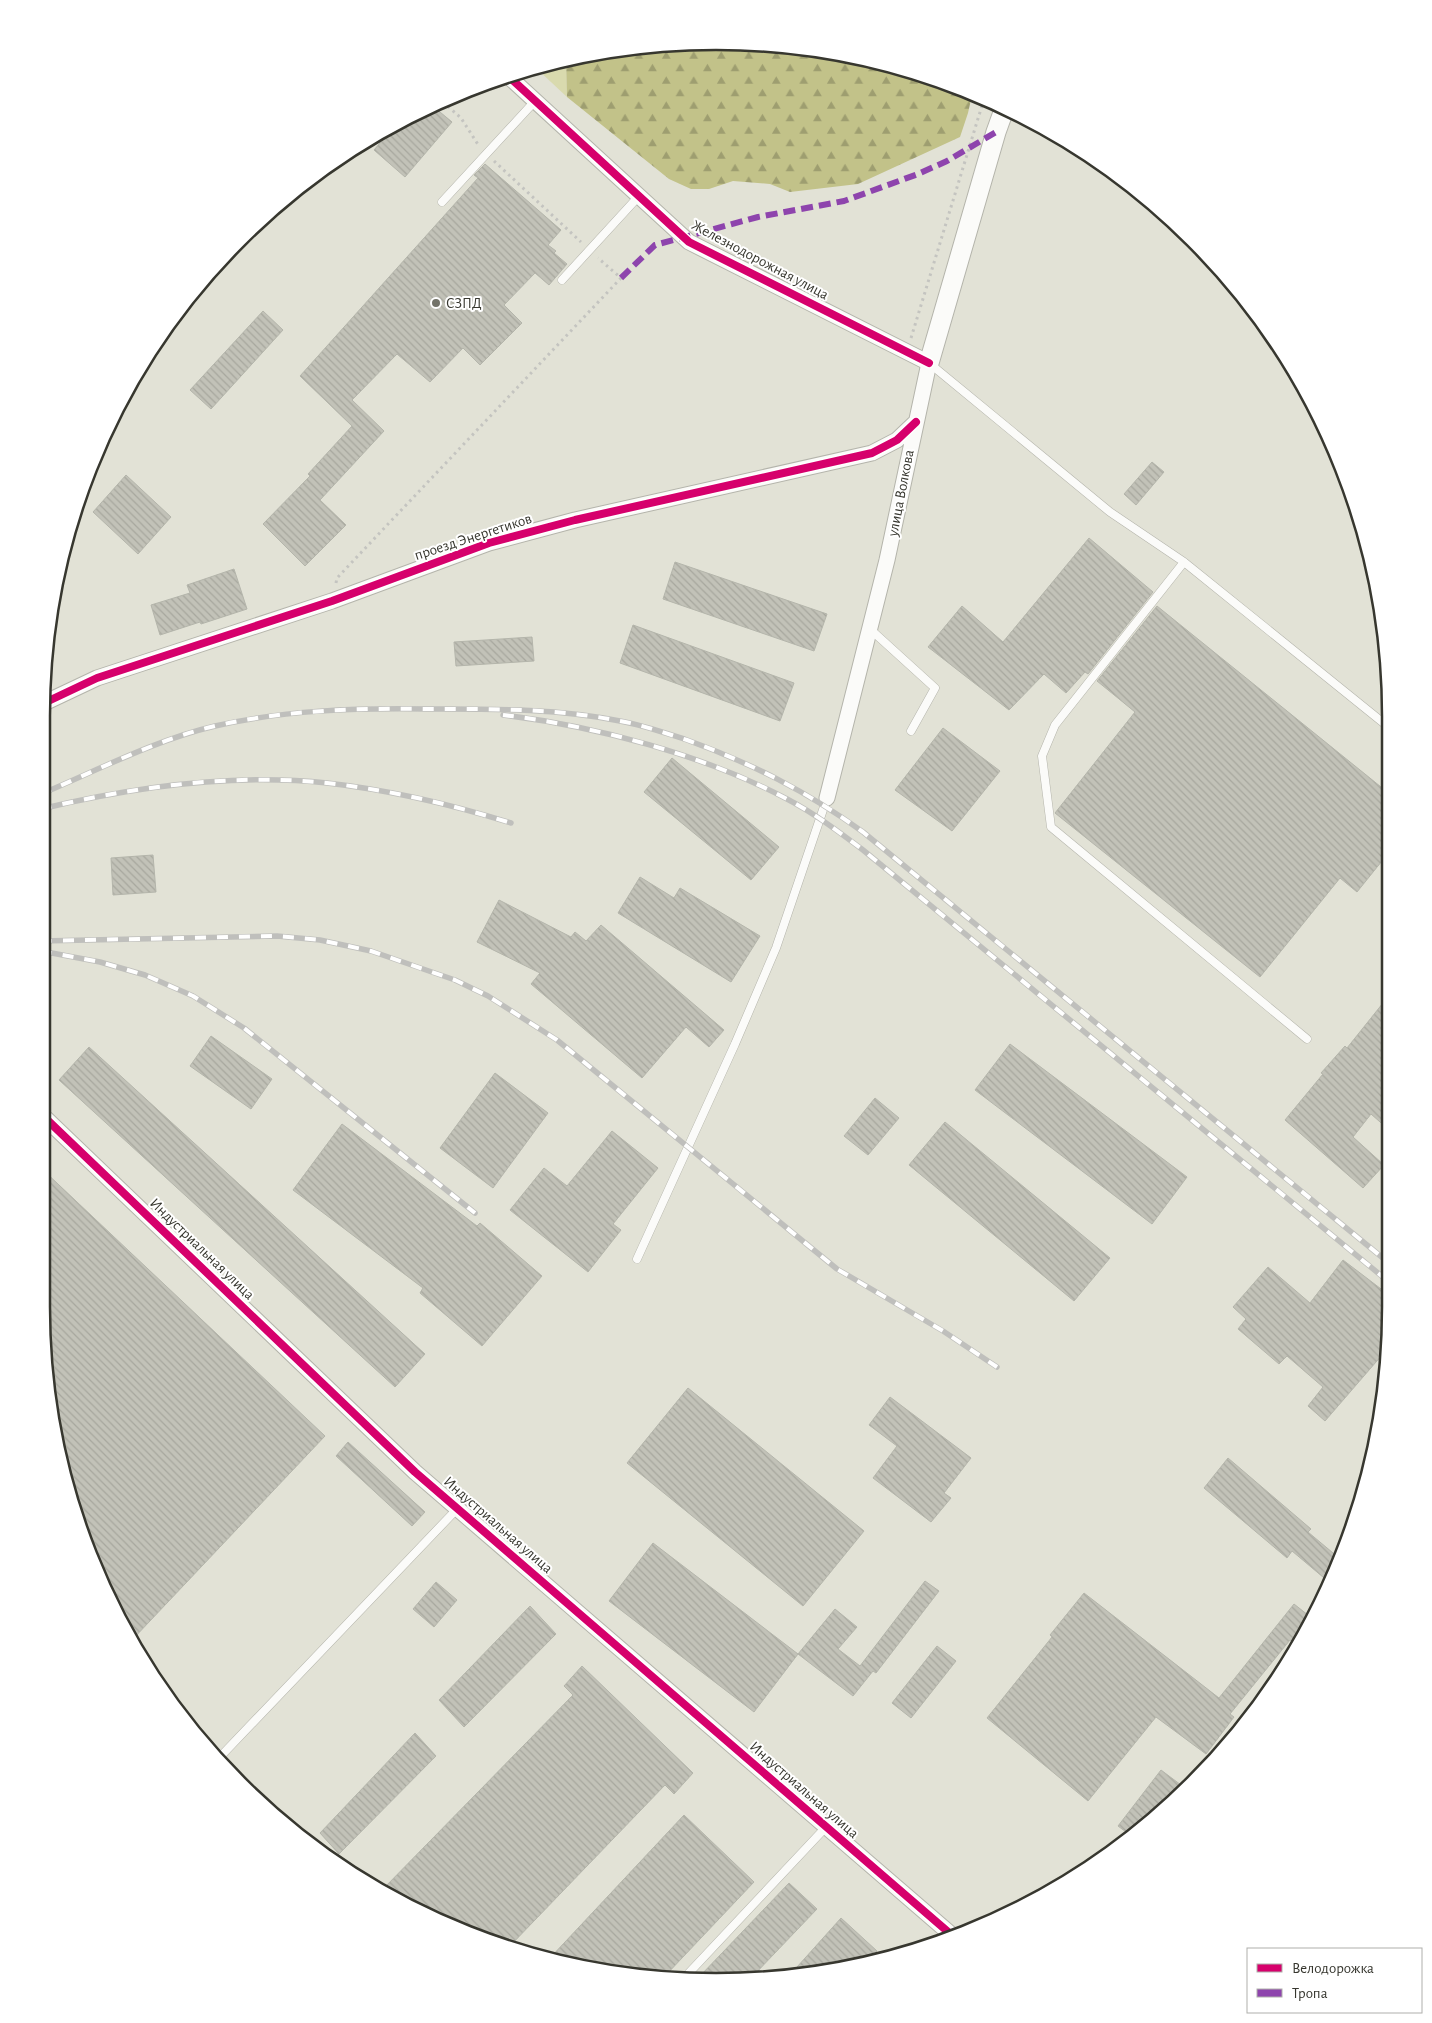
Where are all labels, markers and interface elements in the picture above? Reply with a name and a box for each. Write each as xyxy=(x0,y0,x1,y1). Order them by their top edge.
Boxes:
street label: Железнодорожная улица xyxy=(689,218,831,303)
place label: СЗПД xyxy=(446,296,482,311)
marker: СЗПД xyxy=(430,297,442,309)
street label: улица Волкова xyxy=(885,448,917,539)
street label: проезд Энергетиков xyxy=(412,511,534,563)
street label: Индустриальная улица xyxy=(147,1195,257,1303)
street label: Индустриальная улица xyxy=(441,1474,555,1576)
street label: Индустриальная улица xyxy=(747,1739,861,1841)
legend xyxy=(1247,1948,1422,2013)
text: Велодорожка xyxy=(1292,1961,1374,1976)
text: Тропа xyxy=(1292,1986,1328,2001)

